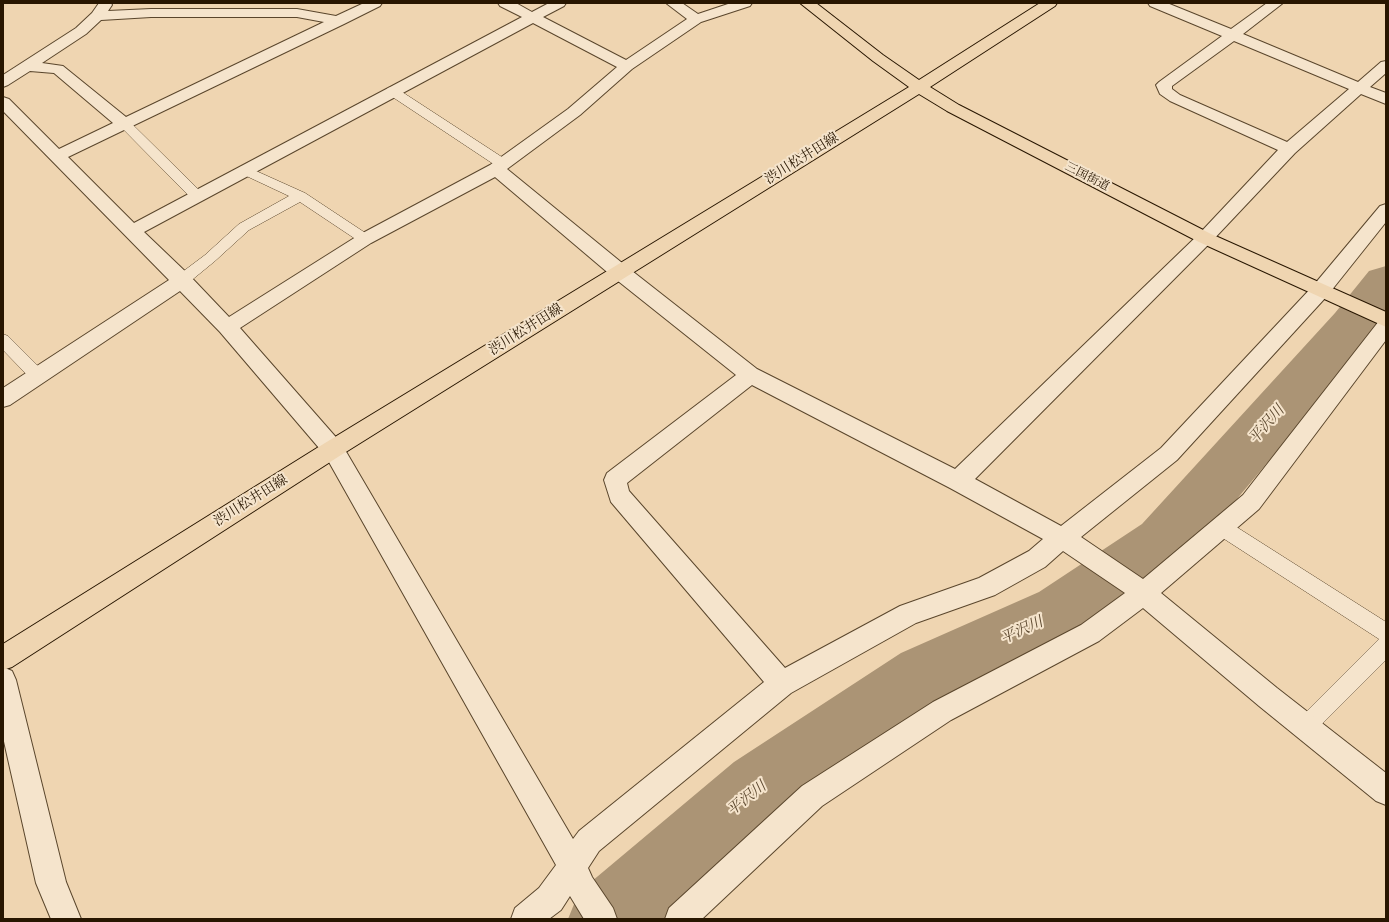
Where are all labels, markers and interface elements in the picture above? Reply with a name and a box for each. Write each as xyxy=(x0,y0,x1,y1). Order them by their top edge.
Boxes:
street label: 渋川松井田線 xyxy=(762,130,842,188)
street label: 三国街道 xyxy=(1062,160,1112,194)
street label: 渋川松井田線 xyxy=(486,301,566,359)
water label: 平沢川 xyxy=(1245,402,1289,448)
street label: 渋川松井田線 xyxy=(211,472,291,530)
water label: 平沢川 xyxy=(998,613,1046,649)
water label: 平沢川 xyxy=(724,778,770,820)

